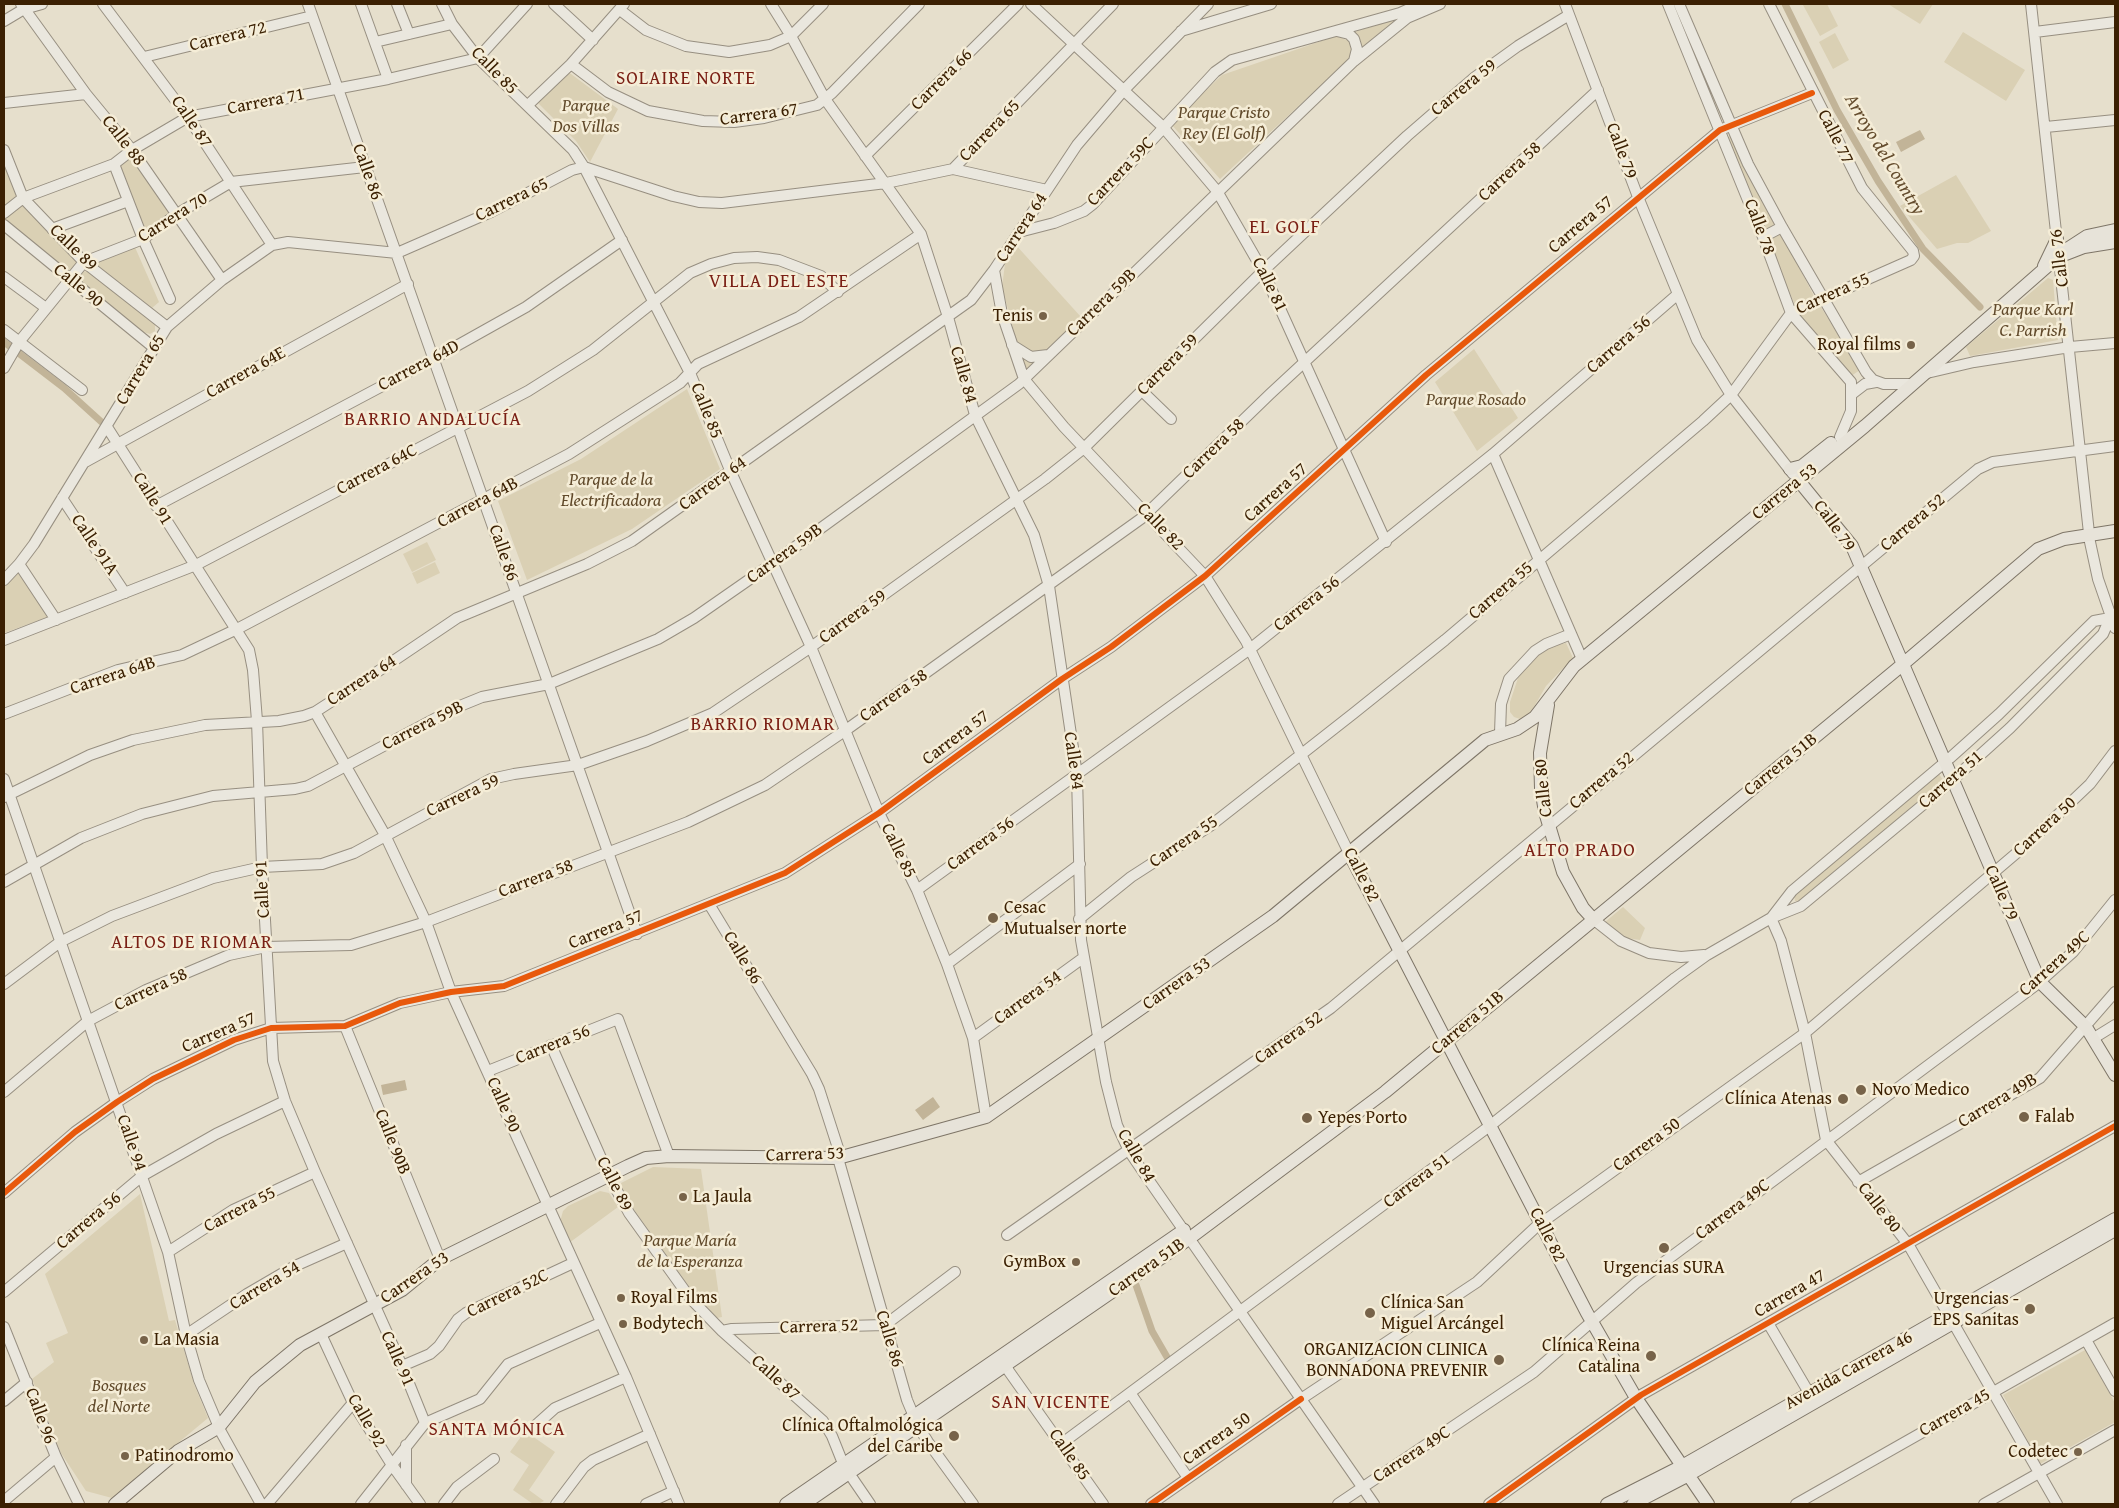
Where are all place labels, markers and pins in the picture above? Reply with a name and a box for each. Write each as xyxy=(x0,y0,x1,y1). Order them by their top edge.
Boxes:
place label: Tenis xyxy=(993,305,1033,327)
marker: Tenis xyxy=(1037,310,1049,322)
place label: Royal films xyxy=(1818,334,1901,356)
marker: Royal films xyxy=(1905,339,1917,351)
place label: Cesac Mutualser norte xyxy=(1004,897,1127,940)
marker: Cesac Mutualser norte xyxy=(986,911,1000,925)
place label: Novo Medico xyxy=(1872,1079,1969,1101)
marker: Novo Medico xyxy=(1854,1083,1868,1097)
place label: Clínica Atenas xyxy=(1725,1088,1832,1110)
marker: Clínica Atenas xyxy=(1836,1092,1850,1106)
place label: Falab xyxy=(2035,1106,2074,1128)
place label: Yepes Porto xyxy=(1318,1107,1407,1129)
marker: Falab xyxy=(2017,1110,2031,1124)
marker: Yepes Porto xyxy=(1300,1111,1314,1125)
place label: La Jaula xyxy=(693,1186,752,1208)
marker: La Jaula xyxy=(677,1191,689,1203)
marker: Urgencias SURA xyxy=(1657,1241,1671,1255)
place label: GymBox xyxy=(1004,1251,1066,1273)
marker: GymBox xyxy=(1070,1256,1082,1268)
place label: Urgencias SURA xyxy=(1603,1257,1725,1279)
place label: Royal Films xyxy=(631,1287,718,1309)
place label: Urgencias - EPS Sanitas xyxy=(1933,1288,2019,1330)
marker: Royal Films xyxy=(615,1292,627,1304)
place label: Clínica San Miguel Arcángel xyxy=(1381,1292,1504,1335)
marker: Urgencias - EPS Sanitas xyxy=(2023,1302,2037,1316)
marker: Clínica San Miguel Arcángel xyxy=(1363,1306,1377,1320)
place label: Bodytech xyxy=(633,1313,704,1335)
marker: Bodytech xyxy=(617,1318,629,1330)
place label: La Masia xyxy=(154,1329,219,1351)
marker: La Masia xyxy=(138,1334,150,1346)
place label: Clínica Reina Catalina xyxy=(1542,1335,1640,1378)
place label: ORGANIZACION CLINICA BONNADONA PREVENIR xyxy=(1304,1339,1488,1382)
marker: Clínica Reina Catalina xyxy=(1644,1349,1658,1363)
marker: ORGANIZACION CLINICA BONNADONA PREVENIR xyxy=(1492,1353,1506,1367)
place label: Clínica Oftalmológica del Caribe xyxy=(782,1415,943,1458)
marker: Clínica Oftalmológica del Caribe xyxy=(947,1429,961,1443)
place label: Codetec xyxy=(2008,1441,2068,1463)
place label: Patinodromo xyxy=(135,1445,234,1467)
marker: Codetec xyxy=(2072,1446,2084,1458)
marker: Patinodromo xyxy=(119,1450,131,1462)

